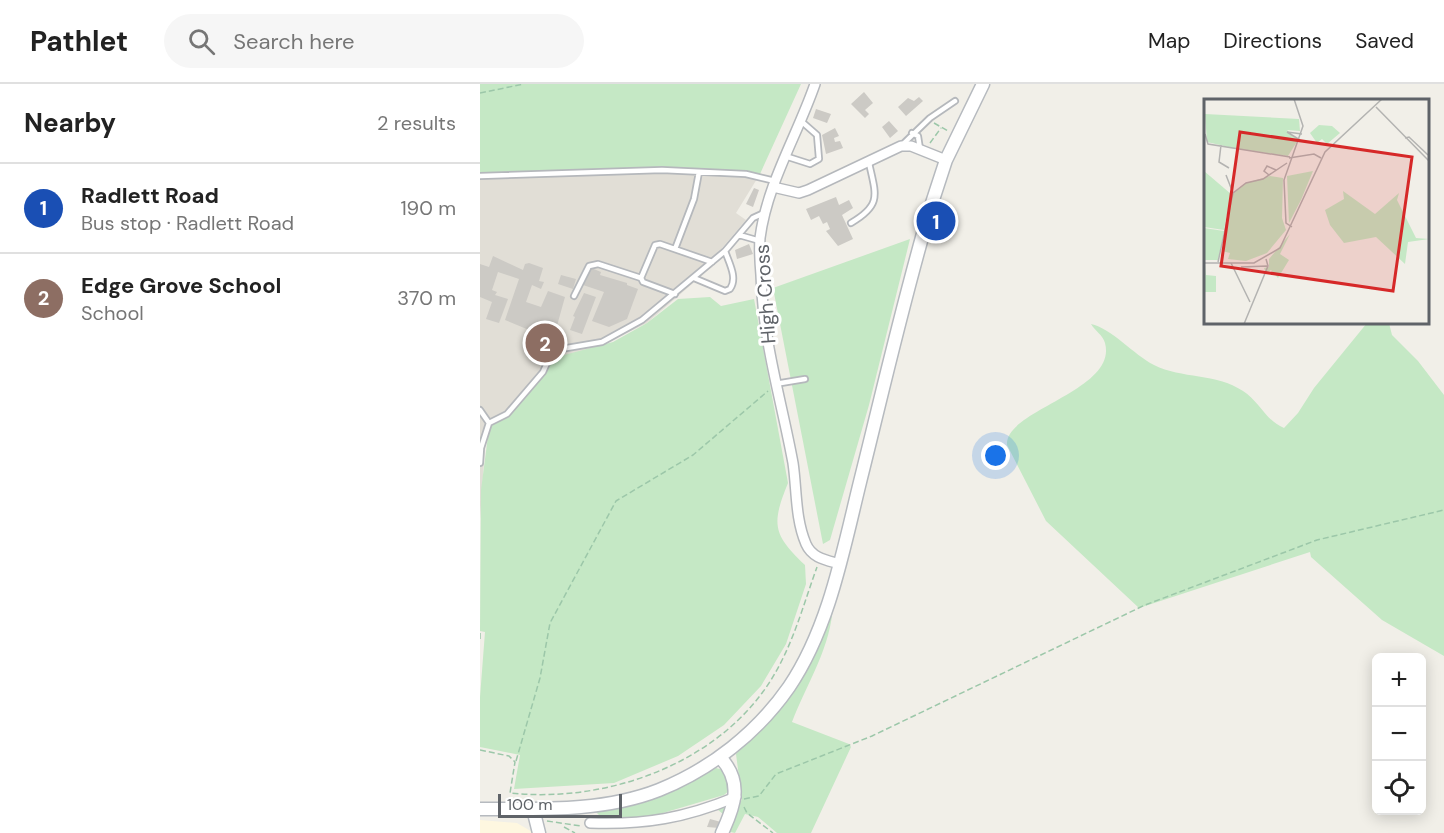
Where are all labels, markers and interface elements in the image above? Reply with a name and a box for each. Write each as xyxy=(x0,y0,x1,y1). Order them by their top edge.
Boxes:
search box xyxy=(164,14,584,68)
text: Pathlet xyxy=(30,23,128,60)
icon: search xyxy=(185,25,218,58)
text: Search here xyxy=(233,27,355,56)
text: Map xyxy=(1148,27,1190,55)
text: Directions xyxy=(1223,27,1322,55)
text: Saved xyxy=(1355,27,1414,55)
inset map xyxy=(1204,99,1429,324)
text: Nearby xyxy=(24,106,116,140)
text: 2 results xyxy=(377,110,456,136)
text: Radlett Road xyxy=(81,181,219,210)
text: 1 xyxy=(40,195,47,221)
text: 190 m xyxy=(400,195,456,221)
pin: 1 xyxy=(916,198,956,244)
text: Bus stop · Radlett Road xyxy=(81,210,294,236)
street label: High Cross xyxy=(749,243,781,345)
text: Edge Grove School xyxy=(81,271,281,300)
text: 2 xyxy=(38,285,49,311)
text: 370 m xyxy=(397,285,456,311)
text: School xyxy=(81,300,144,326)
pin: 2 xyxy=(526,320,564,366)
your location xyxy=(981,441,1010,470)
map controls xyxy=(1372,653,1426,815)
button: + xyxy=(1372,653,1426,707)
button: − xyxy=(1372,707,1426,761)
button: locate xyxy=(1372,761,1426,815)
scale bar xyxy=(498,791,622,818)
text: 100 m xyxy=(507,794,552,815)

